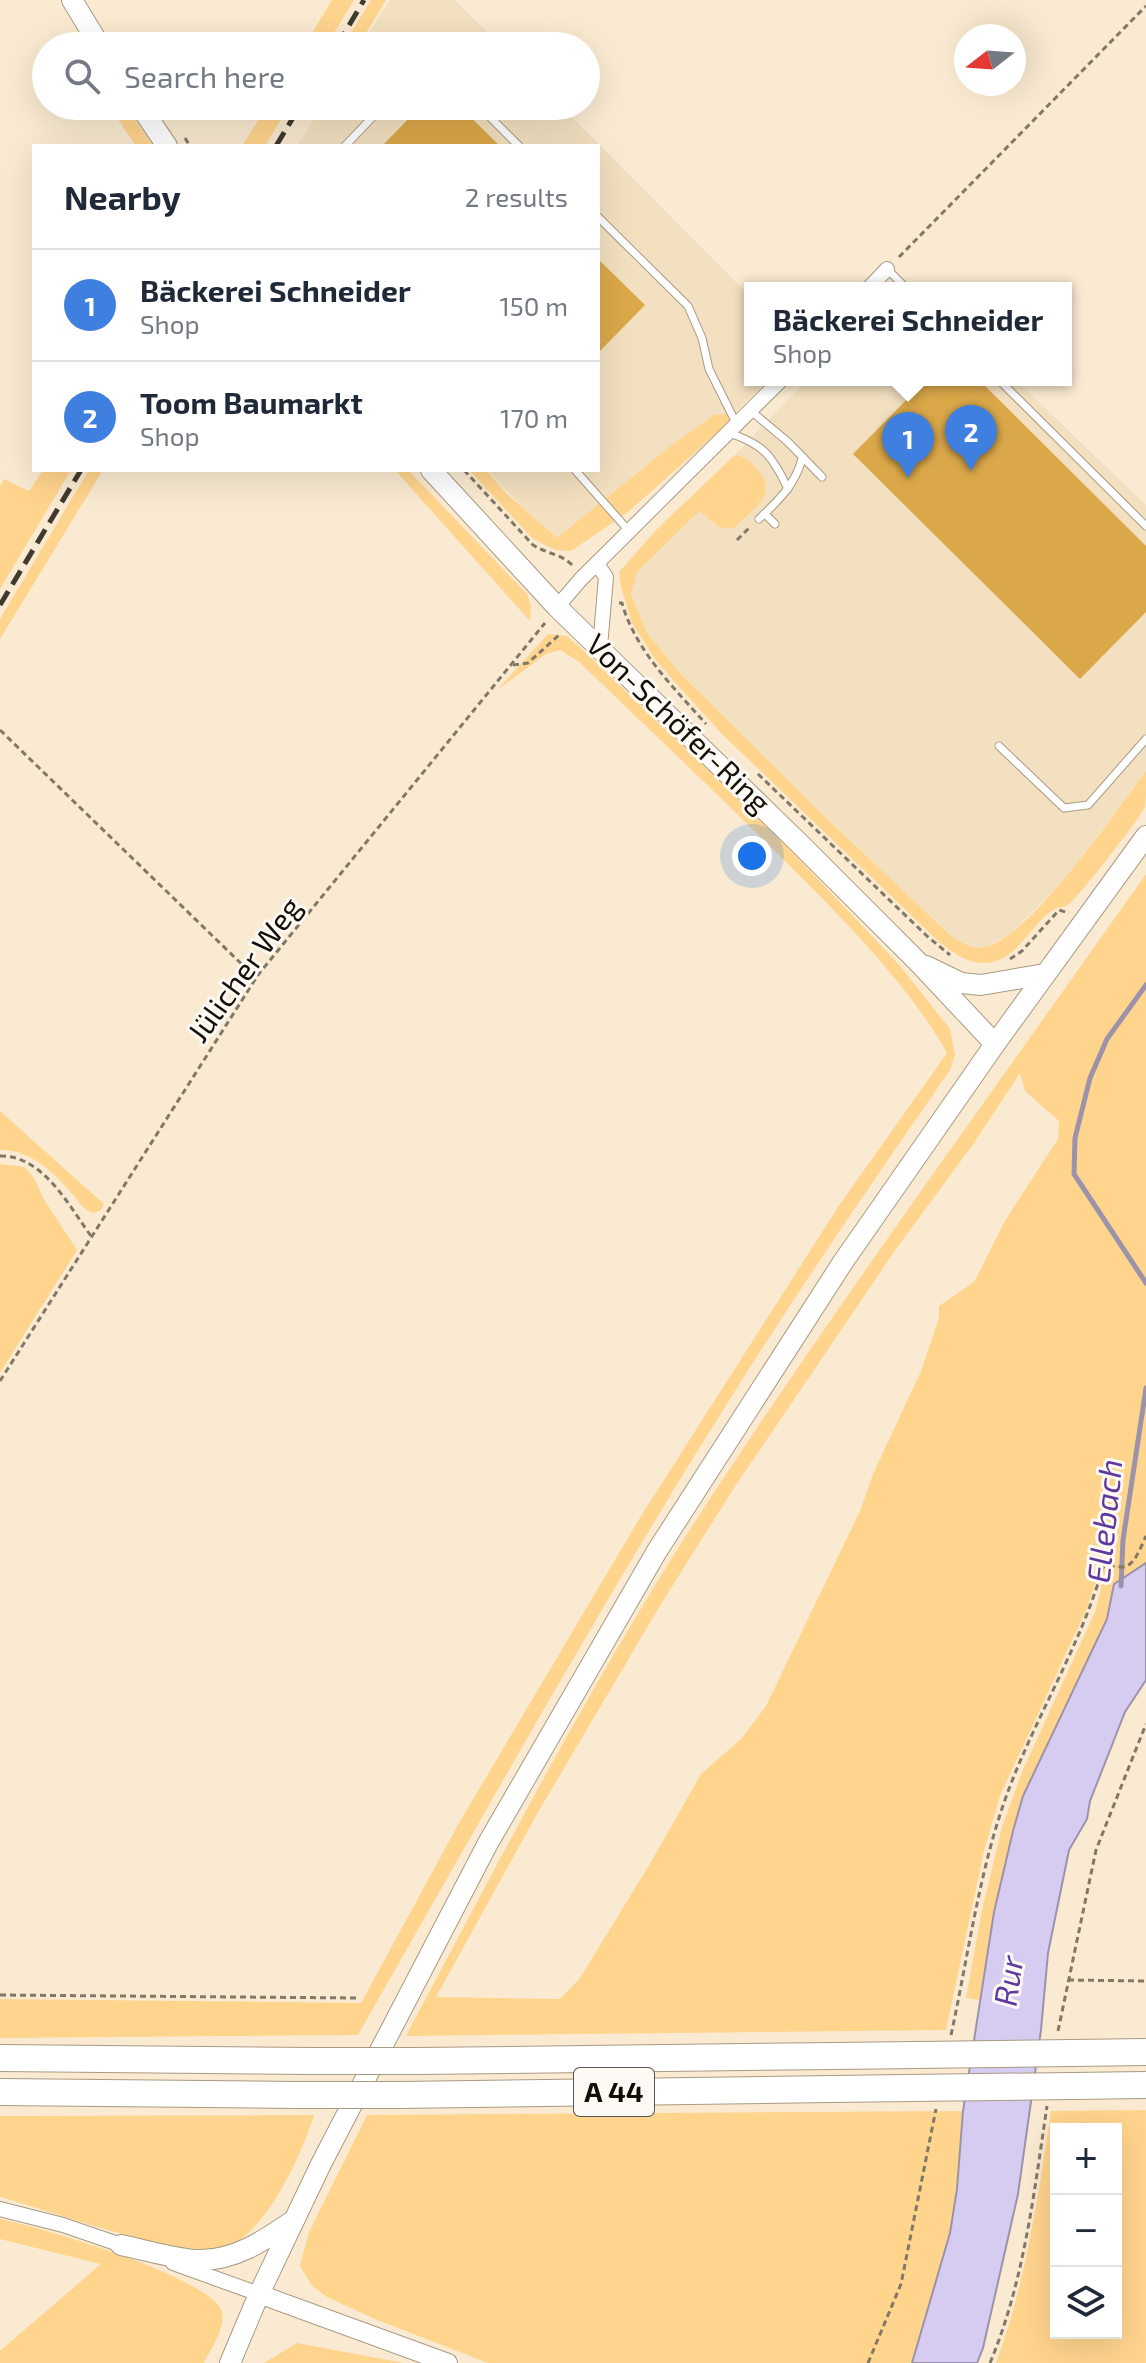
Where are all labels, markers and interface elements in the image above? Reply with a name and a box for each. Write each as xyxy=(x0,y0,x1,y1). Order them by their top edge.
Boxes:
north arrow xyxy=(954,24,1026,96)
search box xyxy=(32,32,600,120)
icon: search xyxy=(60,54,104,98)
text: Search here xyxy=(124,58,285,94)
text: Nearby xyxy=(64,176,181,217)
text: 2 results xyxy=(465,181,568,212)
text: Bäckerei Schneider xyxy=(140,272,411,308)
popup xyxy=(744,282,1072,386)
text: 1 xyxy=(84,290,96,321)
text: 150 m xyxy=(499,290,568,321)
text: Bäckerei Schneider xyxy=(773,301,1043,337)
text: Shop xyxy=(140,308,200,339)
text: Shop xyxy=(773,337,832,368)
text: Toom Baumarkt xyxy=(140,384,363,420)
text: 2 xyxy=(82,402,98,433)
text: 170 m xyxy=(500,402,568,433)
pin: 2 xyxy=(945,405,997,471)
pin: 1 xyxy=(882,412,934,478)
text: Shop xyxy=(140,420,200,451)
street label: Von-Schöfer-Ring xyxy=(580,625,779,820)
your location xyxy=(732,836,772,876)
street label: Jülicher Weg xyxy=(179,889,308,1048)
water label: Ellebach xyxy=(1078,1457,1128,1585)
water label: Rur xyxy=(985,1952,1030,2008)
road number: A 44 xyxy=(574,2068,654,2116)
map controls xyxy=(1050,2123,1122,2339)
button: + xyxy=(1050,2123,1122,2195)
button: − xyxy=(1050,2195,1122,2267)
button: layers xyxy=(1050,2267,1122,2339)

